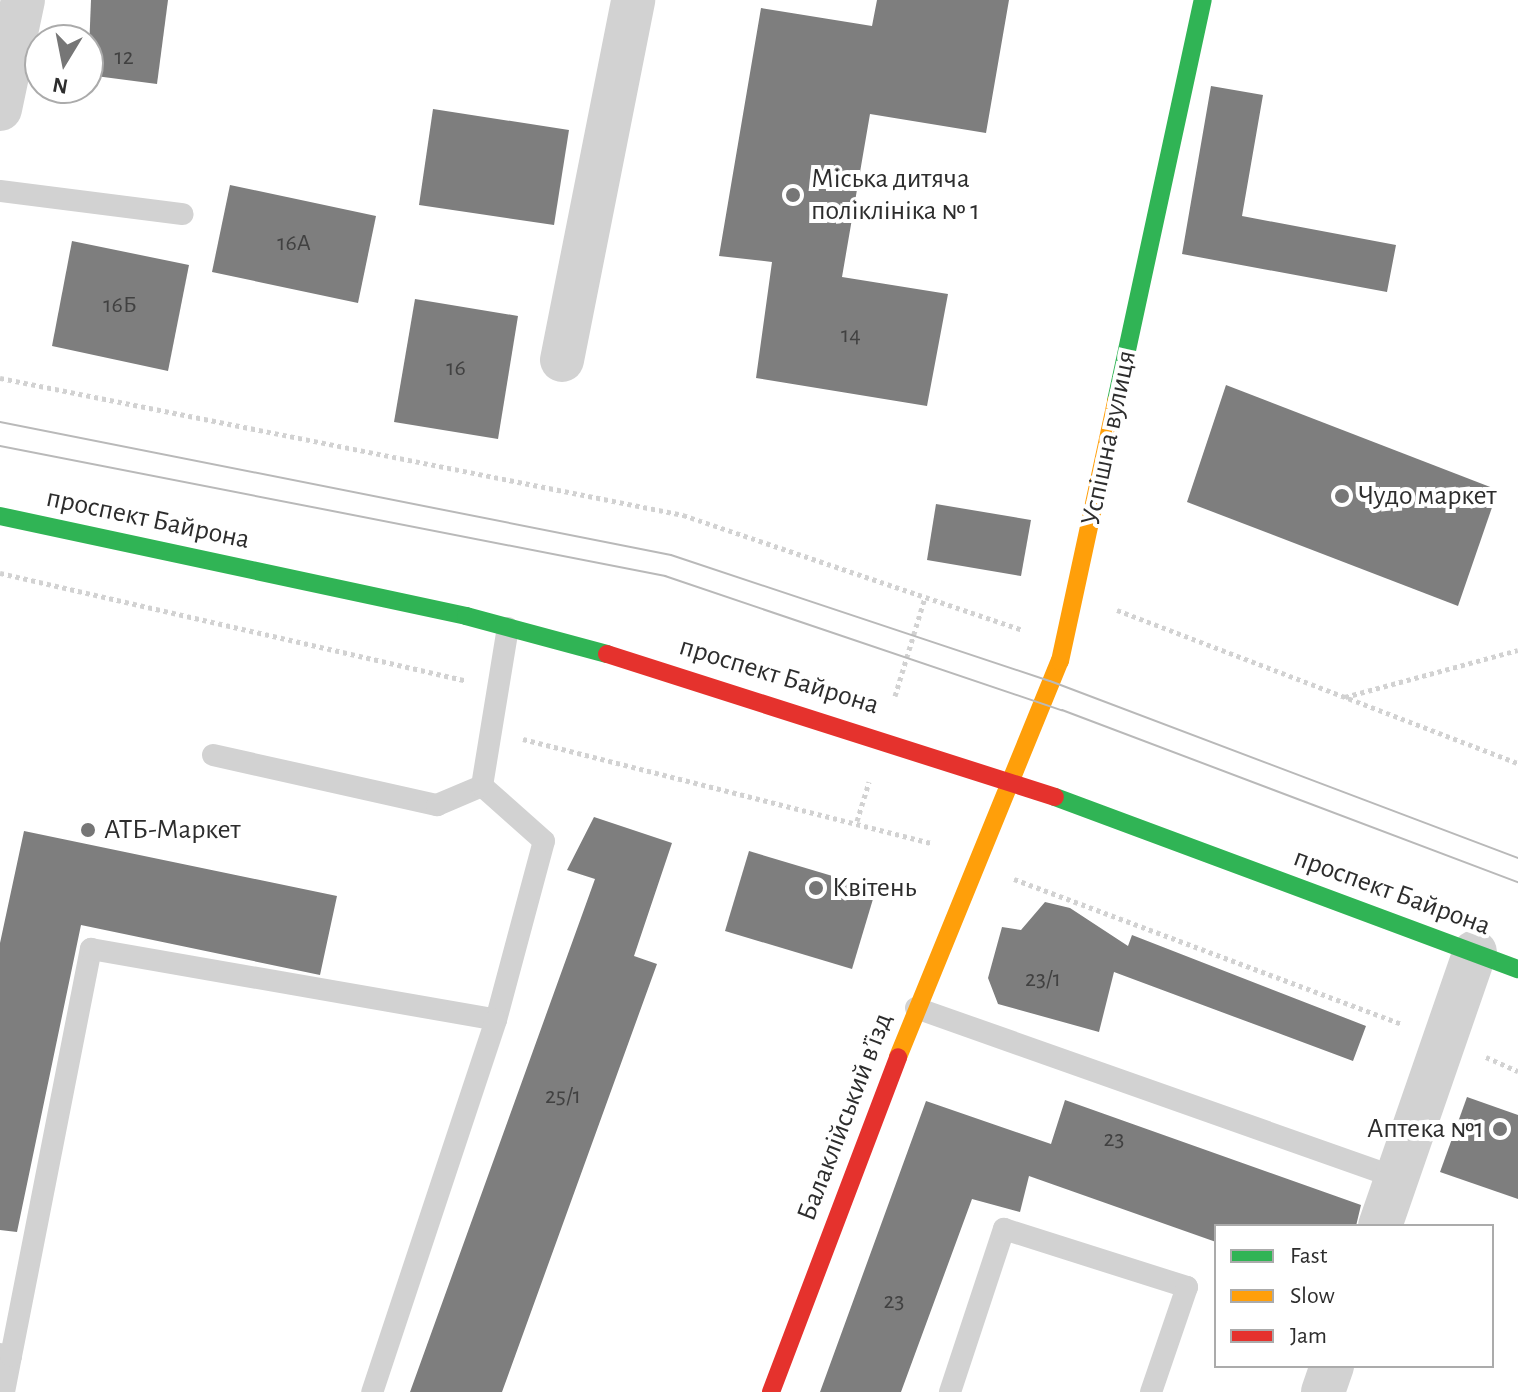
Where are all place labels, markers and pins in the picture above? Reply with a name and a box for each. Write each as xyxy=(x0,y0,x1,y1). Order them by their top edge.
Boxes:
place label: Міська дитяча поліклініка № 1 xyxy=(811,162,980,228)
marker: Міська дитяча поліклініка № 1 xyxy=(782,184,804,206)
place label: Чудо маркет xyxy=(1358,479,1497,513)
marker: Чудо маркет xyxy=(1333,487,1351,505)
place label: АТБ-Маркет xyxy=(104,813,241,847)
marker: АТБ-Маркет xyxy=(79,821,97,839)
place label: Квітень xyxy=(832,871,916,905)
marker: Квітень xyxy=(807,879,825,897)
place label: Аптека №1 xyxy=(1367,1112,1484,1146)
marker: Аптека №1 xyxy=(1491,1120,1509,1138)

